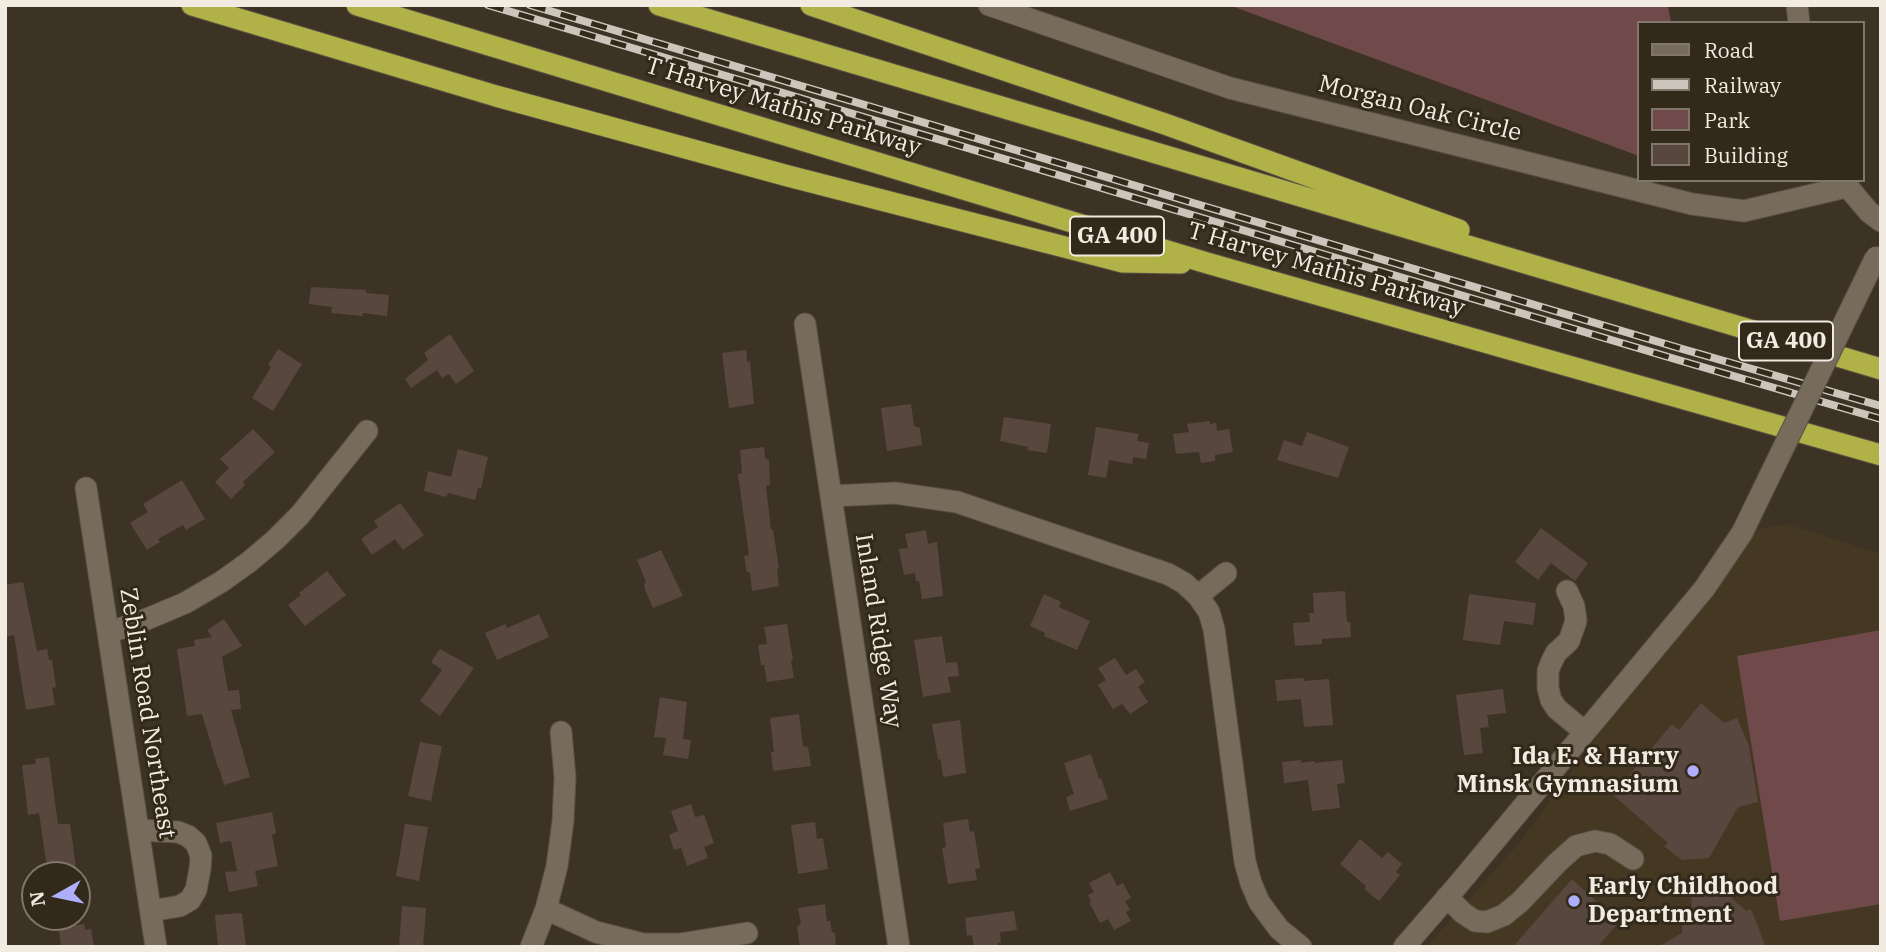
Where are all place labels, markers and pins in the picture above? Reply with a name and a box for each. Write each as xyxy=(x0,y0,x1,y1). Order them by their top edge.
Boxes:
place label: Ida E. & Harry Minsk Gymnasium xyxy=(1457,743,1679,799)
marker: Ida E. & Harry Minsk Gymnasium xyxy=(1685,763,1701,779)
place label: Early Childhood Department xyxy=(1588,873,1778,929)
marker: Early Childhood Department xyxy=(1566,893,1582,909)

